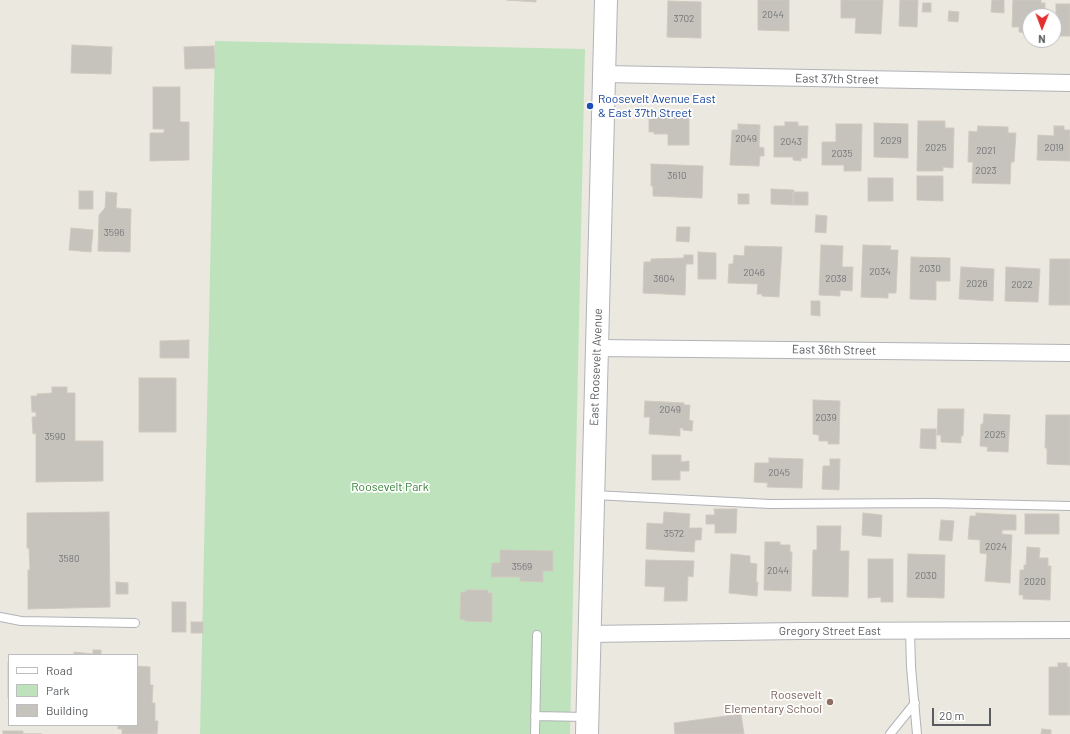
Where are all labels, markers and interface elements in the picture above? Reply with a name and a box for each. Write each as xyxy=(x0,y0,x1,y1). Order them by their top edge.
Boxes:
north arrow xyxy=(1022,8,1062,48)
house number: 2044 xyxy=(762,9,784,21)
house number: 3702 xyxy=(674,13,694,25)
text: N xyxy=(1038,33,1046,46)
street label: East 37th Street xyxy=(795,71,879,87)
place label: Roosevelt Avenue East & East 37th Street xyxy=(598,92,716,120)
marker: Roosevelt Avenue East & East 37th Street xyxy=(585,101,595,111)
house number: 2049 xyxy=(735,133,757,145)
house number: 2029 xyxy=(880,135,902,147)
house number: 2043 xyxy=(780,136,802,148)
house number: 2025 xyxy=(925,142,947,154)
house number: 2019 xyxy=(1044,142,1064,154)
house number: 2021 xyxy=(976,145,996,157)
house number: 2035 xyxy=(831,148,853,160)
house number: 2023 xyxy=(975,165,997,177)
house number: 3610 xyxy=(667,170,687,182)
house number: 3596 xyxy=(104,227,124,239)
house number: 2030 xyxy=(919,263,941,275)
house number: 2034 xyxy=(869,266,891,278)
house number: 2046 xyxy=(743,267,765,279)
house number: 3604 xyxy=(653,273,675,285)
house number: 2038 xyxy=(825,273,847,285)
house number: 2026 xyxy=(966,278,988,290)
house number: 2022 xyxy=(1011,279,1033,291)
street label: East Roosevelt Avenue xyxy=(587,308,605,426)
street label: East 36th Street xyxy=(792,342,876,358)
house number: 2049 xyxy=(659,404,681,416)
house number: 2039 xyxy=(815,412,837,424)
house number: 2025 xyxy=(984,429,1006,441)
house number: 3590 xyxy=(44,431,66,443)
house number: 2045 xyxy=(768,467,790,479)
park label: Roosevelt Park xyxy=(351,480,429,494)
house number: 3572 xyxy=(664,528,684,540)
house number: 2024 xyxy=(985,541,1007,553)
house number: 3580 xyxy=(58,553,80,565)
house number: 3569 xyxy=(512,561,532,573)
house number: 2044 xyxy=(767,565,789,577)
house number: 2030 xyxy=(915,570,937,582)
house number: 2020 xyxy=(1024,576,1046,588)
street label: Gregory Street East xyxy=(779,624,881,638)
legend xyxy=(8,654,138,726)
text: Road xyxy=(46,663,73,677)
text: Park xyxy=(46,683,70,697)
place label: Roosevelt Elementary School xyxy=(724,688,822,716)
marker: Roosevelt Elementary School xyxy=(825,697,835,707)
scale bar xyxy=(934,700,993,726)
text: Building xyxy=(46,703,88,717)
text: 20 m xyxy=(939,708,965,722)

